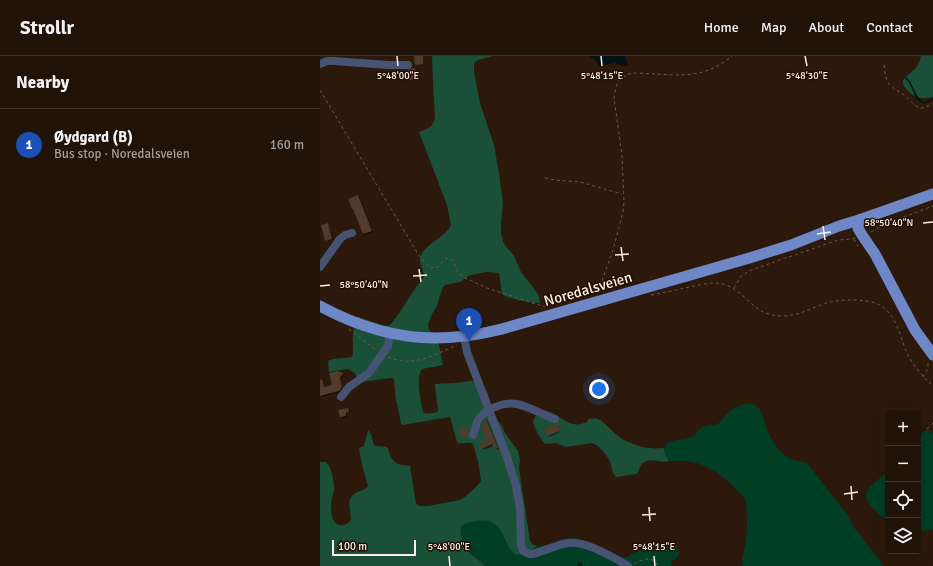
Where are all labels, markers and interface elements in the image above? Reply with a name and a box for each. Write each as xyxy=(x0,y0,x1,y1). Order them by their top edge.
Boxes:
text: Strollr xyxy=(20,16,74,40)
text: Home xyxy=(704,19,739,36)
text: Map xyxy=(761,19,786,36)
text: About xyxy=(808,19,844,36)
text: Contact xyxy=(866,19,913,36)
text: 5°48'00"E xyxy=(377,70,419,82)
text: 5°48'15"E xyxy=(581,70,623,82)
text: 5°48'30"E xyxy=(786,70,828,82)
text: Nearby xyxy=(16,72,69,93)
text: Øydgard (B) xyxy=(54,128,133,146)
text: 1 xyxy=(25,137,33,153)
text: 160 m xyxy=(270,137,304,153)
text: Bus stop · Noredalsveien xyxy=(54,146,190,162)
text: 58°50'40"N xyxy=(865,217,913,229)
street label: Noredalsveien xyxy=(542,268,634,310)
text: 58°50'40"N xyxy=(340,279,388,291)
pin: 1 xyxy=(456,308,482,341)
your location xyxy=(589,379,609,399)
map controls xyxy=(885,410,921,554)
button: + xyxy=(885,410,921,446)
button: − xyxy=(885,446,921,482)
button: locate xyxy=(885,482,921,518)
button: layers xyxy=(885,518,921,554)
scale bar xyxy=(332,538,416,557)
text: 100 m xyxy=(338,540,367,553)
text: 5°48'00"E xyxy=(428,541,470,553)
text: 5°48'15"E xyxy=(633,541,675,553)

